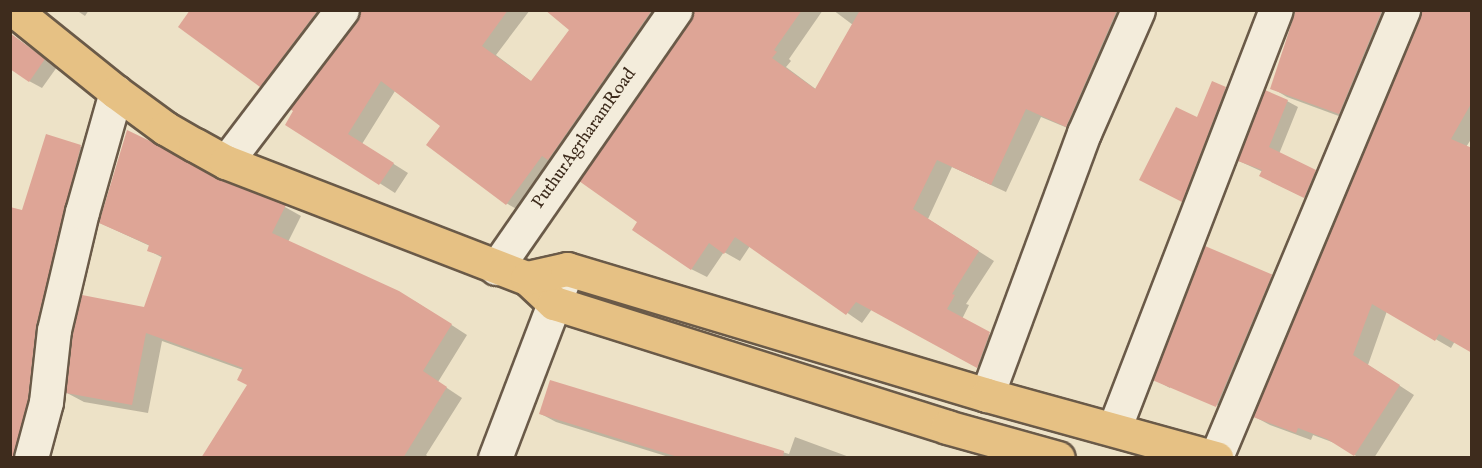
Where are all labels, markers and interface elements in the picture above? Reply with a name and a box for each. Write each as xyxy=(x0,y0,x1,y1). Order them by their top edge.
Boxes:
street label: PuthurAgrharamRoad xyxy=(529,65,641,213)

